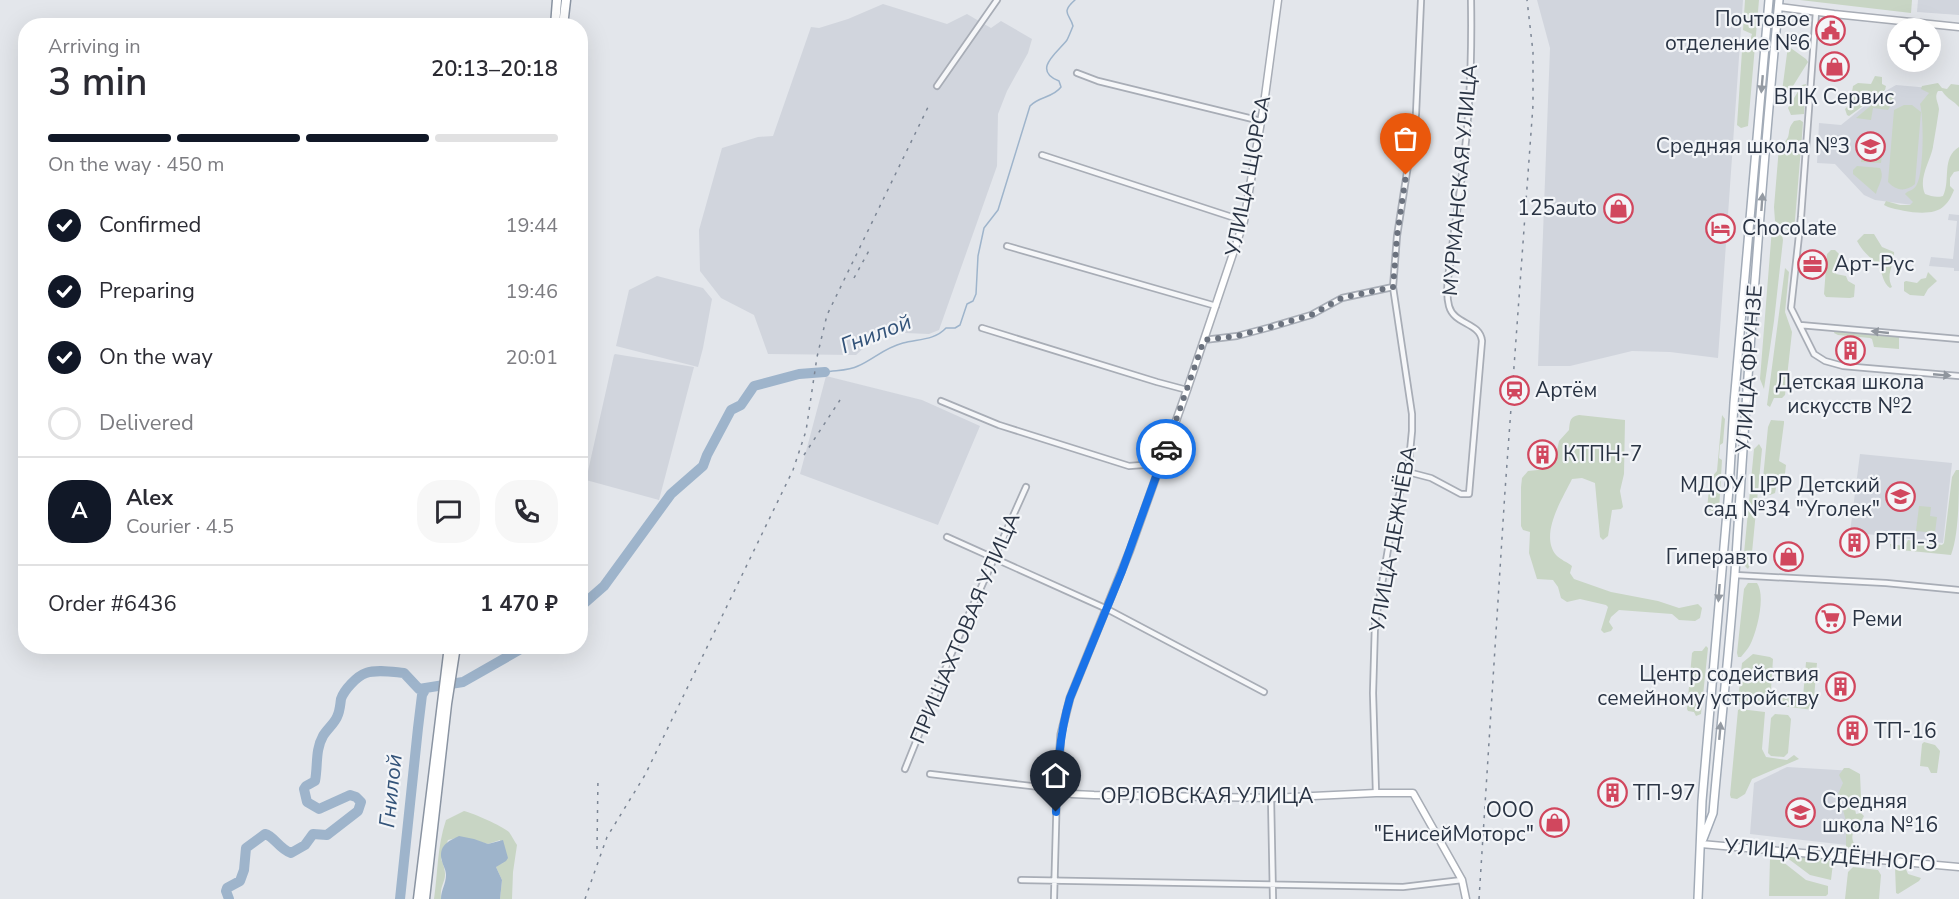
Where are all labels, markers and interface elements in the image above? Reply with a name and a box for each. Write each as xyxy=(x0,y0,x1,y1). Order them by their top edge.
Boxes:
place label: Почтовое отделение №6 xyxy=(1665,5,1810,57)
public building icon: Почтовое отделение №6 xyxy=(1815,15,1847,47)
map controls xyxy=(1887,18,1941,72)
button: locate xyxy=(1887,18,1941,72)
text: Arriving in xyxy=(48,33,141,60)
shop icon: ВПК Сервис xyxy=(1818,50,1850,82)
text: 20:13–20:18 xyxy=(431,54,558,84)
text: 3 min xyxy=(48,56,147,109)
street label: МУРМАНСКАЯ УЛИЦА xyxy=(1436,63,1484,297)
one-way arrow xyxy=(1757,75,1767,94)
place label: ВПК Сервис xyxy=(1774,83,1894,111)
street label: УЛИЦА ЩОРСА xyxy=(1219,93,1277,260)
pin xyxy=(1380,113,1431,175)
icon: bag xyxy=(1389,122,1422,155)
school or university icon: Средняя школа №3 xyxy=(1855,130,1887,162)
place label: Средняя школа №3 xyxy=(1656,132,1850,160)
text: On the way · 450 m xyxy=(48,151,224,178)
shop icon: 125auto xyxy=(1602,192,1634,224)
one-way arrow xyxy=(1757,192,1766,211)
place label: 125auto xyxy=(1517,194,1597,222)
icon: check xyxy=(48,209,81,242)
text: Confirmed xyxy=(99,210,201,240)
text: 19:44 xyxy=(505,212,558,239)
hotel icon: Chocolate xyxy=(1705,212,1737,244)
place label: Chocolate xyxy=(1742,214,1837,242)
office icon: Арт-Рус xyxy=(1797,248,1829,280)
place label: Арт-Рус xyxy=(1834,250,1914,278)
icon: check xyxy=(48,275,81,308)
text: Preparing xyxy=(99,276,195,306)
text: 19:46 xyxy=(505,278,558,305)
street label: УЛИЦА ФРУНЗЕ xyxy=(1729,284,1769,455)
water label: Гнилой xyxy=(836,307,916,361)
one-way arrow xyxy=(1870,327,1889,337)
building icon: Детская школа искусств №2 xyxy=(1834,335,1866,367)
icon: check xyxy=(48,341,81,374)
text: On the way xyxy=(99,342,213,372)
text: 20:01 xyxy=(505,344,558,371)
place label: Детская школа искусств №2 xyxy=(1776,368,1924,420)
one-way arrow xyxy=(1933,370,1952,380)
station icon: Артём xyxy=(1498,374,1530,406)
place label: Артём xyxy=(1535,376,1597,404)
text: Delivered xyxy=(99,408,194,438)
courier xyxy=(1136,419,1196,479)
icon: car xyxy=(1150,433,1183,466)
building icon: КТПН-7 xyxy=(1526,438,1558,470)
place label: КТПН-7 xyxy=(1563,440,1642,468)
street label: УЛИЦА ДЕЖНЁВА xyxy=(1363,444,1423,635)
place label: МДОУ ЦРР Детский сад №34 "Уголек" xyxy=(1680,471,1880,523)
button: chat xyxy=(417,480,480,543)
button: phone xyxy=(495,480,558,543)
school or university icon: МДОУ ЦРР Детский сад №34 "Уголек" xyxy=(1885,481,1917,513)
text: Alex xyxy=(126,483,173,513)
text: A xyxy=(71,496,88,526)
street label: ПРИШАХТОВАЯ УЛИЦА xyxy=(904,508,1026,748)
text: Courier · 4.5 xyxy=(126,513,234,540)
building icon: РТП-3 xyxy=(1838,526,1870,558)
place label: РТП-3 xyxy=(1875,528,1938,556)
shop icon: Гиперавто xyxy=(1773,541,1805,573)
place label: Гиперавто xyxy=(1666,543,1768,571)
one-way arrow xyxy=(1715,583,1724,602)
text: Order #6436 xyxy=(48,589,177,619)
text: 1 470 ₽ xyxy=(480,589,558,619)
supermarket icon: Реми xyxy=(1815,603,1847,635)
place label: Реми xyxy=(1852,605,1902,633)
place label: Центр содействия семейному устройству xyxy=(1597,660,1819,712)
building icon: Центр содействия семейному устройству xyxy=(1824,670,1856,702)
building icon: ТП-16 xyxy=(1837,715,1869,747)
place label: ТП-16 xyxy=(1874,717,1937,745)
one-way arrow xyxy=(1715,721,1725,740)
pin xyxy=(1030,750,1081,812)
water label: Гнилой xyxy=(372,753,410,829)
icon: home xyxy=(1039,759,1072,792)
building icon: ТП-97 xyxy=(1596,777,1628,809)
place label: ТП-97 xyxy=(1633,779,1696,807)
street label: ОРЛОВСКАЯ УЛИЦА xyxy=(1101,782,1313,810)
place label: Средняя школа №16 xyxy=(1822,787,1938,839)
place label: ООО "ЕнисейМоторс" xyxy=(1374,796,1534,848)
school or university icon: Средняя школа №16 xyxy=(1785,797,1817,829)
shop icon: ООО "ЕнисейМоторс" xyxy=(1539,806,1571,838)
street label: УЛИЦА БУДЁННОГО xyxy=(1722,832,1937,878)

